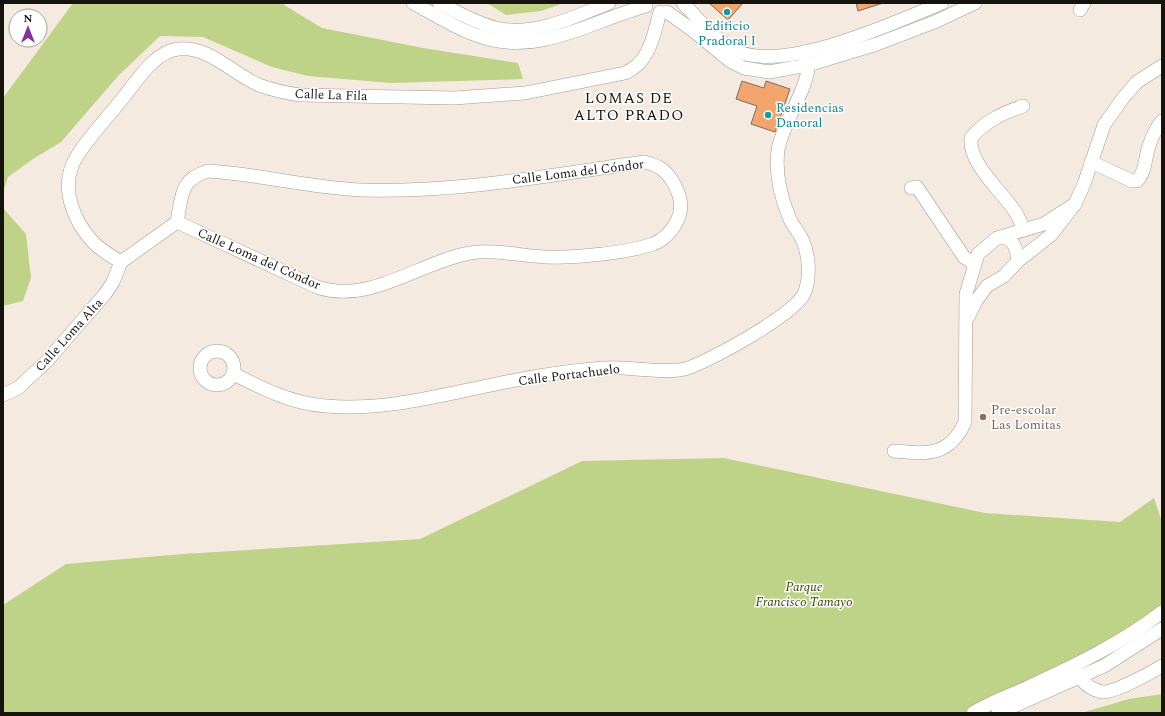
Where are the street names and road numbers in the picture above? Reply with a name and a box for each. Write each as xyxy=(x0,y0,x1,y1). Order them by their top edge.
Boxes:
street label: Calle La Fila xyxy=(294,84,368,106)
street label: Calle Loma del Cóndor xyxy=(511,154,645,190)
street label: Calle Loma del Cóndor xyxy=(194,223,324,295)
street label: Calle Loma Alta xyxy=(30,293,108,376)
street label: Calle Portachuelo xyxy=(517,359,621,391)

